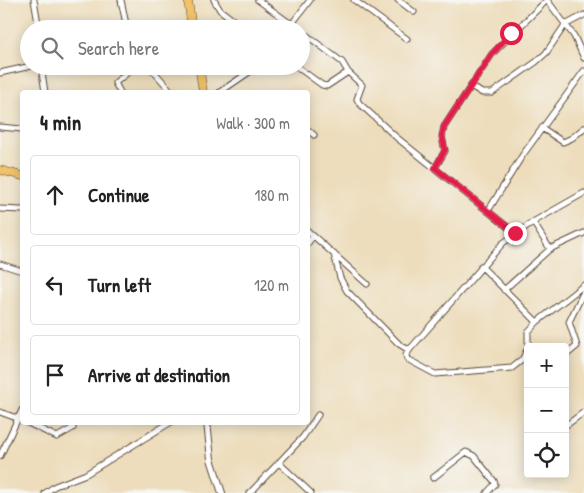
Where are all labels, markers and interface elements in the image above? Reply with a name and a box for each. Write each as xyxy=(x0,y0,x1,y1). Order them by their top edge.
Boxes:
search box xyxy=(20,20,310,75)
route start xyxy=(500,22,523,45)
icon: search xyxy=(38,34,66,62)
text: Search here xyxy=(78,35,159,61)
text: 4 min xyxy=(40,108,81,137)
text: Walk · 300 m xyxy=(216,112,290,134)
icon: ahead xyxy=(41,181,69,209)
text: Continue xyxy=(88,182,149,208)
text: 180 m xyxy=(255,184,289,206)
route end xyxy=(504,222,527,245)
icon: left xyxy=(41,271,69,299)
text: Turn left xyxy=(88,272,151,298)
text: 120 m xyxy=(254,274,289,296)
map controls xyxy=(524,343,569,478)
button: + xyxy=(524,343,569,388)
icon: arrive xyxy=(41,361,69,389)
text: Arrive at destination xyxy=(88,362,230,388)
button: − xyxy=(524,388,569,433)
button: locate xyxy=(524,433,569,478)

